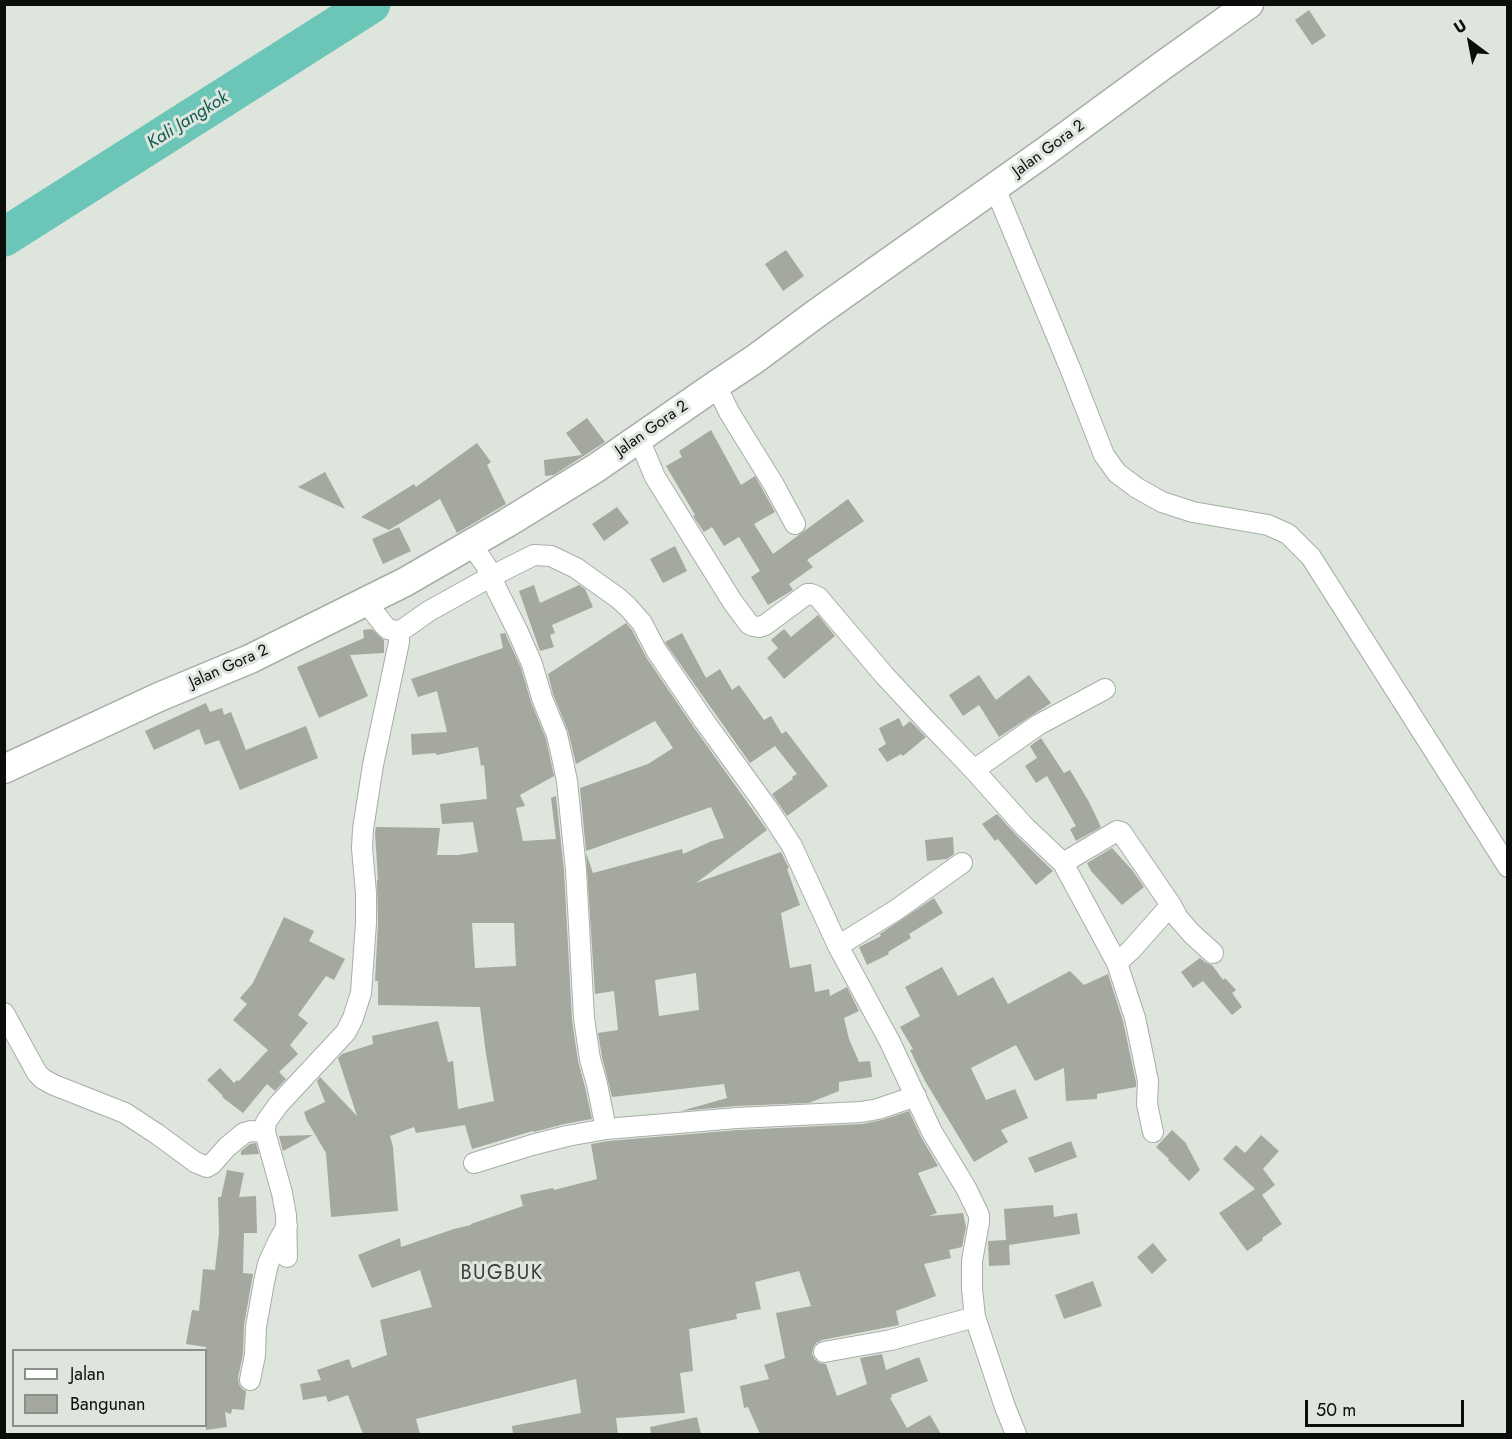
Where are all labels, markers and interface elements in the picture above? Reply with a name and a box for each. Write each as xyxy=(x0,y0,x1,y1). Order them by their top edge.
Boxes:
north arrow xyxy=(1440,12,1500,72)
text: U xyxy=(1449,14,1471,39)
water label: Kali Jangkok xyxy=(143,88,233,154)
street label: Jalan Gora 2 xyxy=(1009,116,1089,182)
street label: Jalan Gora 2 xyxy=(612,397,692,461)
street label: Jalan Gora 2 xyxy=(187,641,271,693)
district label: BUGBUK xyxy=(460,1262,544,1286)
legend xyxy=(12,1349,207,1427)
text: Jalan xyxy=(70,1361,105,1387)
scale bar xyxy=(1308,1388,1467,1426)
text: Bangunan xyxy=(70,1391,145,1417)
text: 50 m xyxy=(1316,1397,1356,1423)

